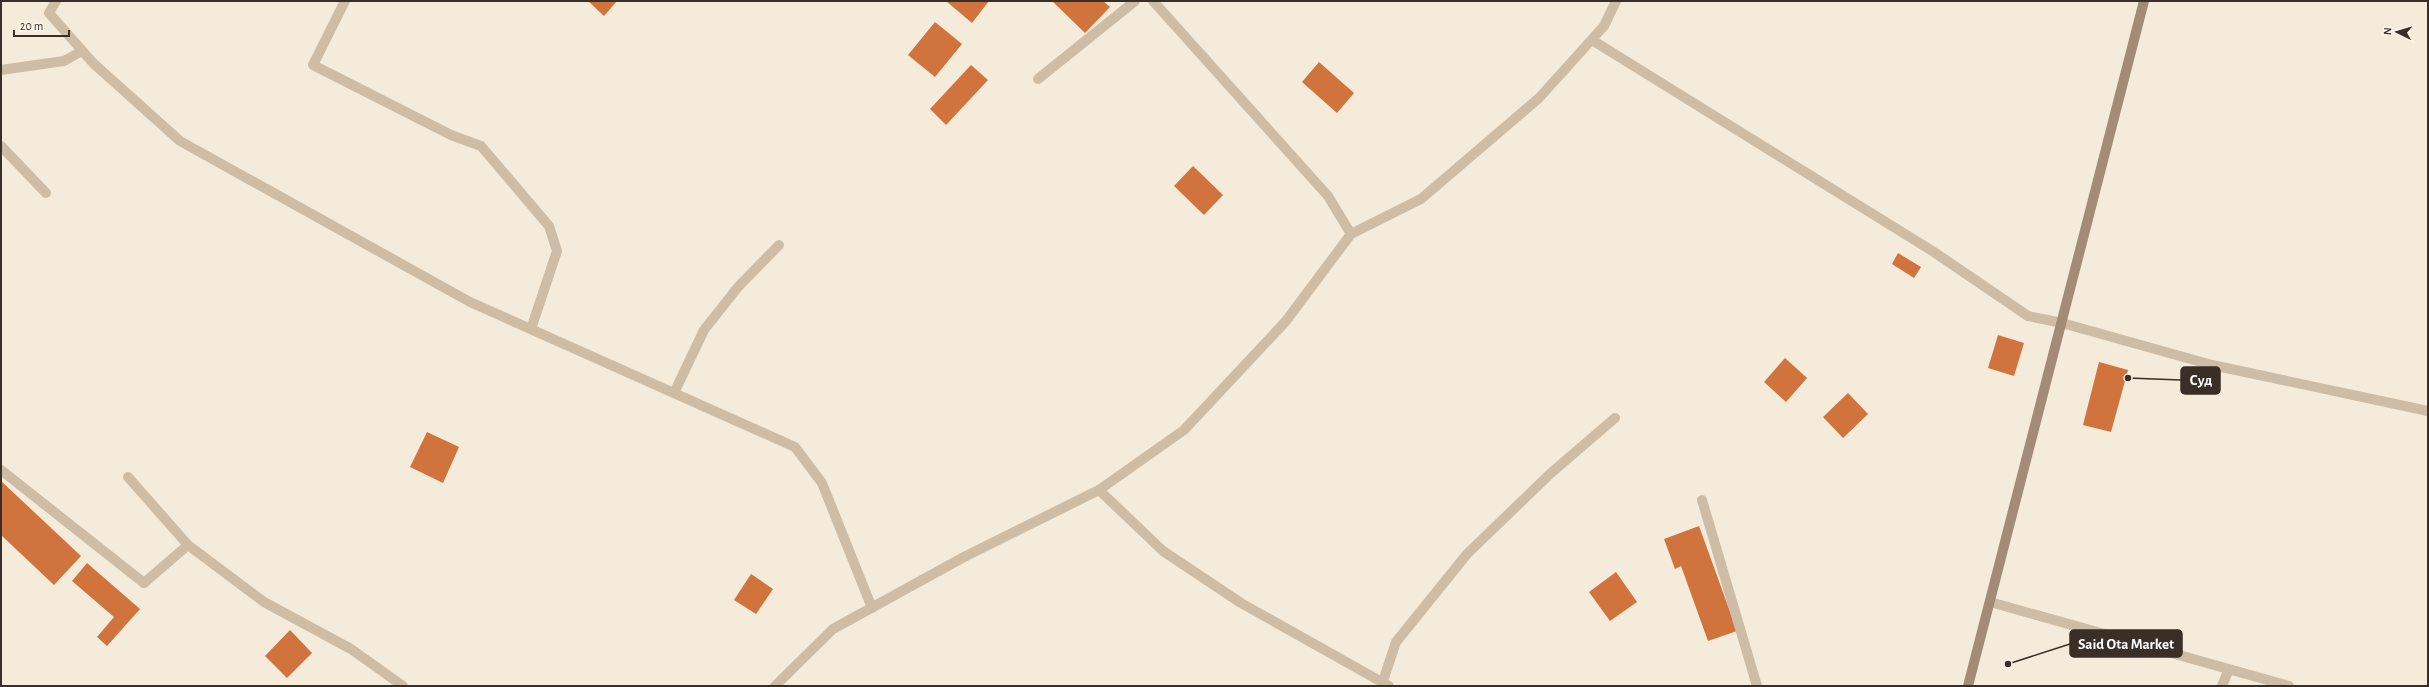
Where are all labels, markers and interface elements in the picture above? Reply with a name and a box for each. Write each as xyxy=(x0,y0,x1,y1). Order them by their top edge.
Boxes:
scale bar xyxy=(14,12,69,38)
north arrow xyxy=(2377,12,2417,52)
text: 20 m xyxy=(20,20,43,32)
text: N xyxy=(2382,27,2393,35)
callout: Суд xyxy=(2181,367,2220,394)
text: Суд xyxy=(2190,373,2212,388)
callout: Said Ota Market xyxy=(2070,630,2182,657)
text: Said Ota Market xyxy=(2078,637,2174,652)

